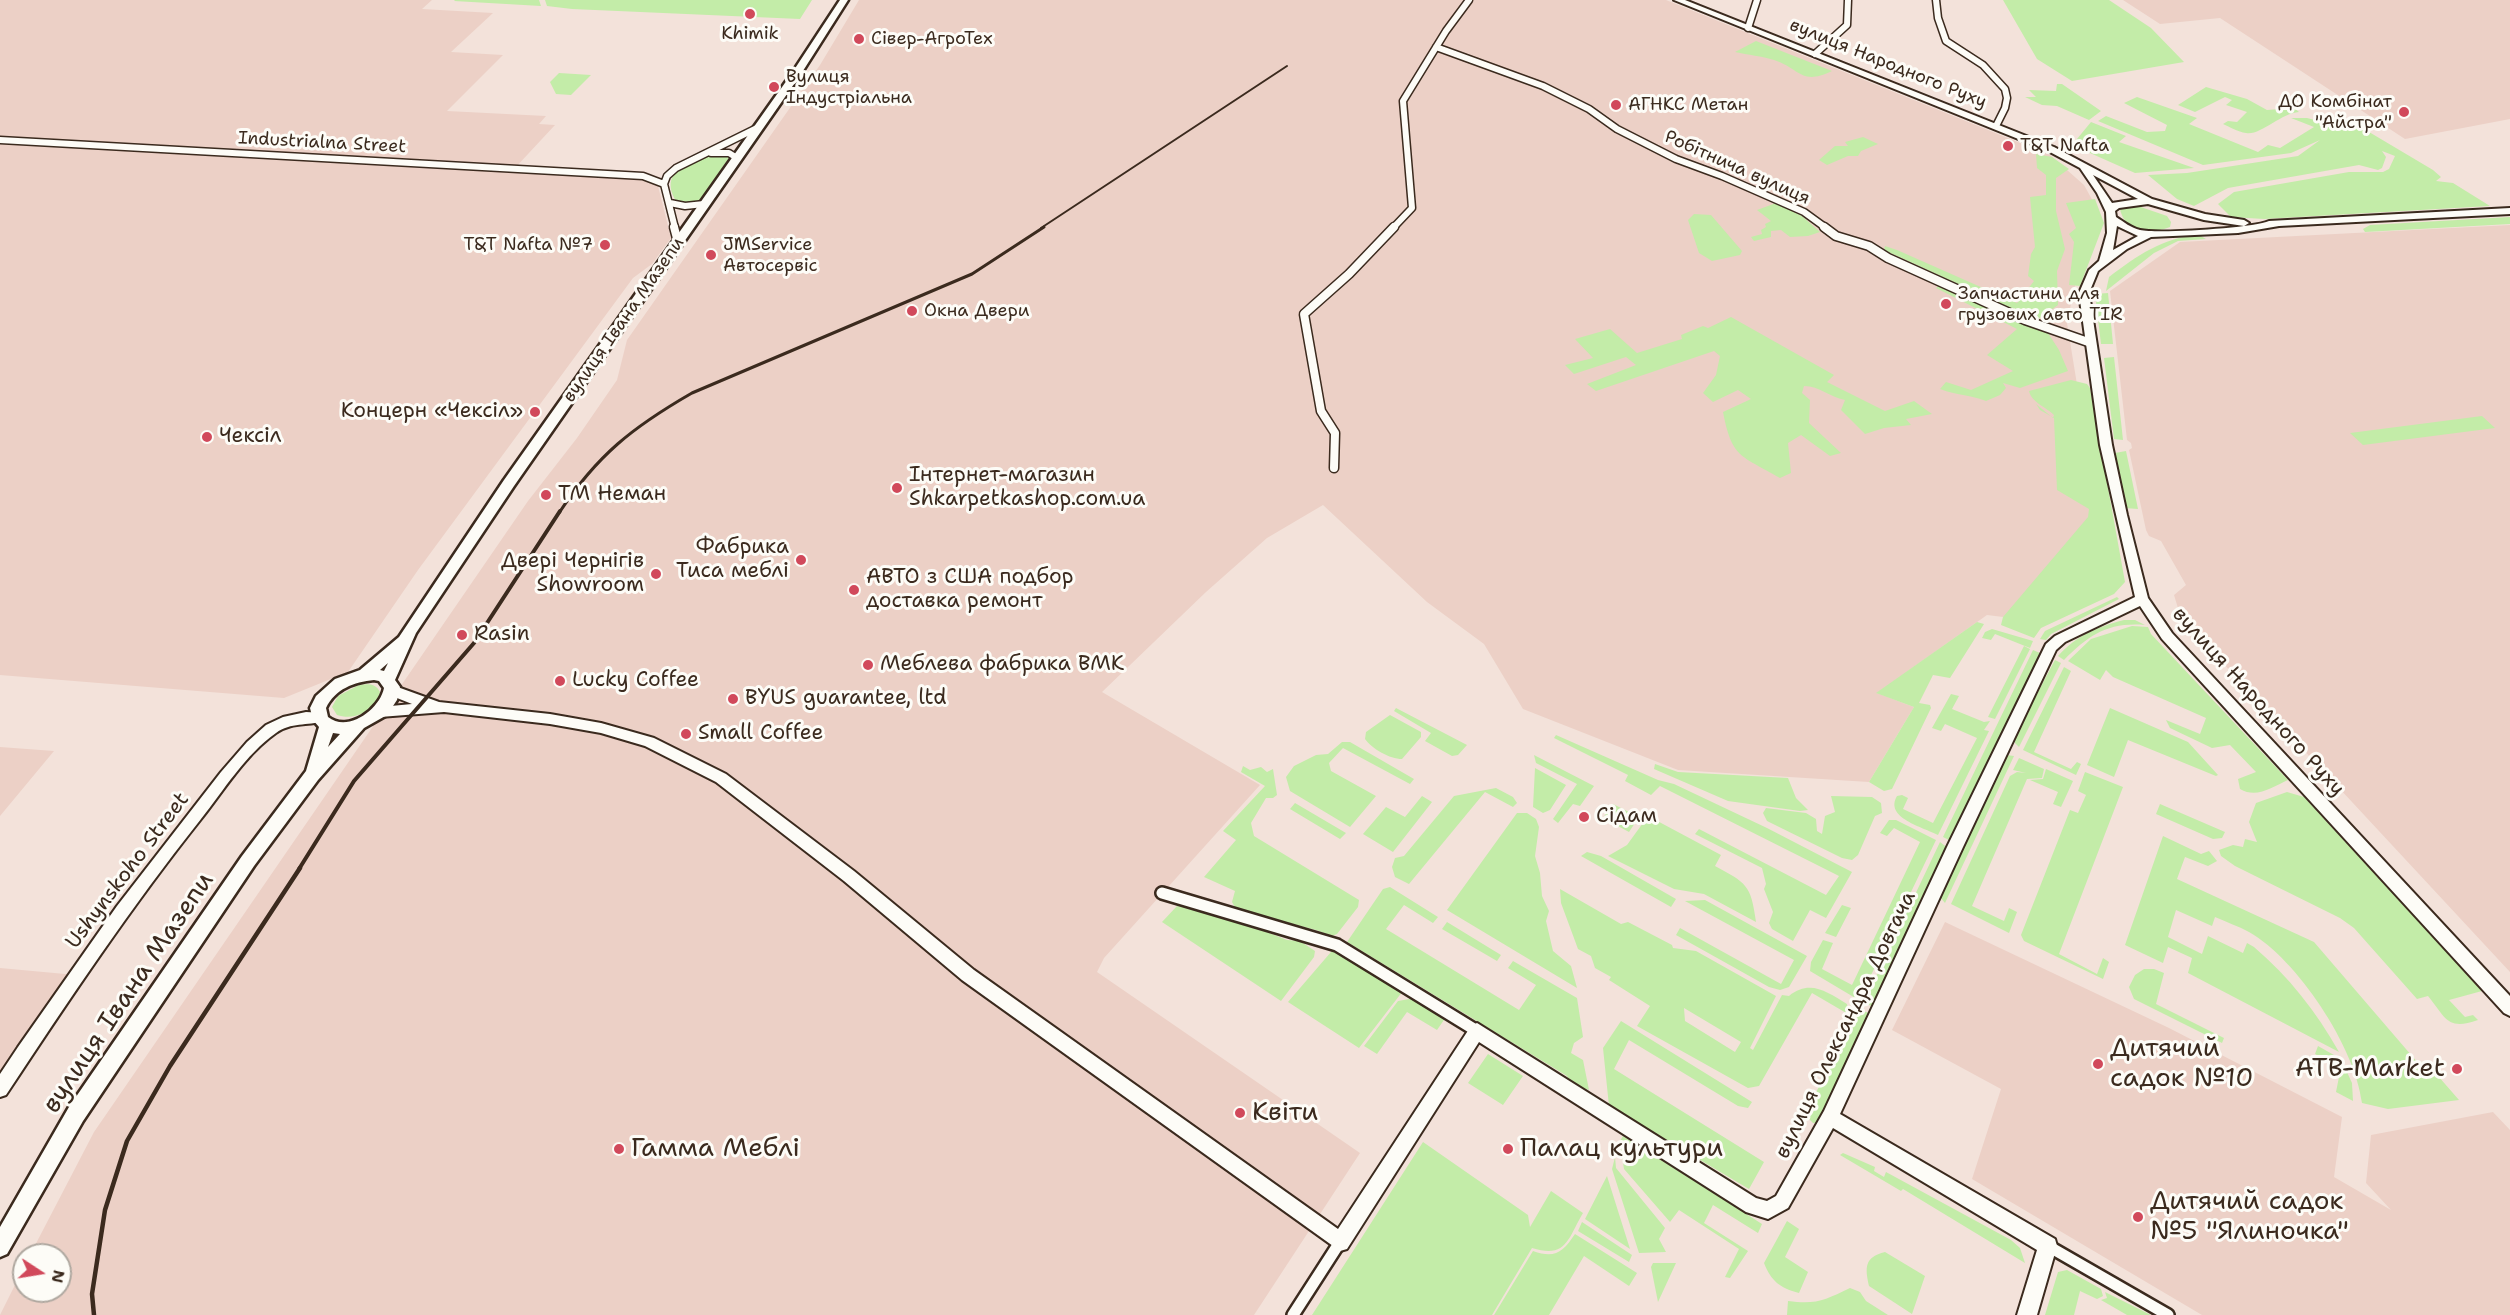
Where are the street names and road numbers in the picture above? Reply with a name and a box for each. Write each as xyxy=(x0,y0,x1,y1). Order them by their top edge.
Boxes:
street label: вулиця Народного Руху xyxy=(1786,15,1990,113)
street label: Робітнича вулиця xyxy=(1661,126,1813,210)
street label: Industrialna Street xyxy=(237,128,407,158)
street label: вулиця Івана Мазепи xyxy=(559,233,689,407)
street label: вулиця Народного Руху xyxy=(2166,602,2350,802)
street label: Ushynskoho Street xyxy=(61,788,195,954)
street label: вулиця Івана Мазепи xyxy=(37,867,221,1119)
street label: вулиця Олександра Довгача xyxy=(1770,887,1922,1163)

